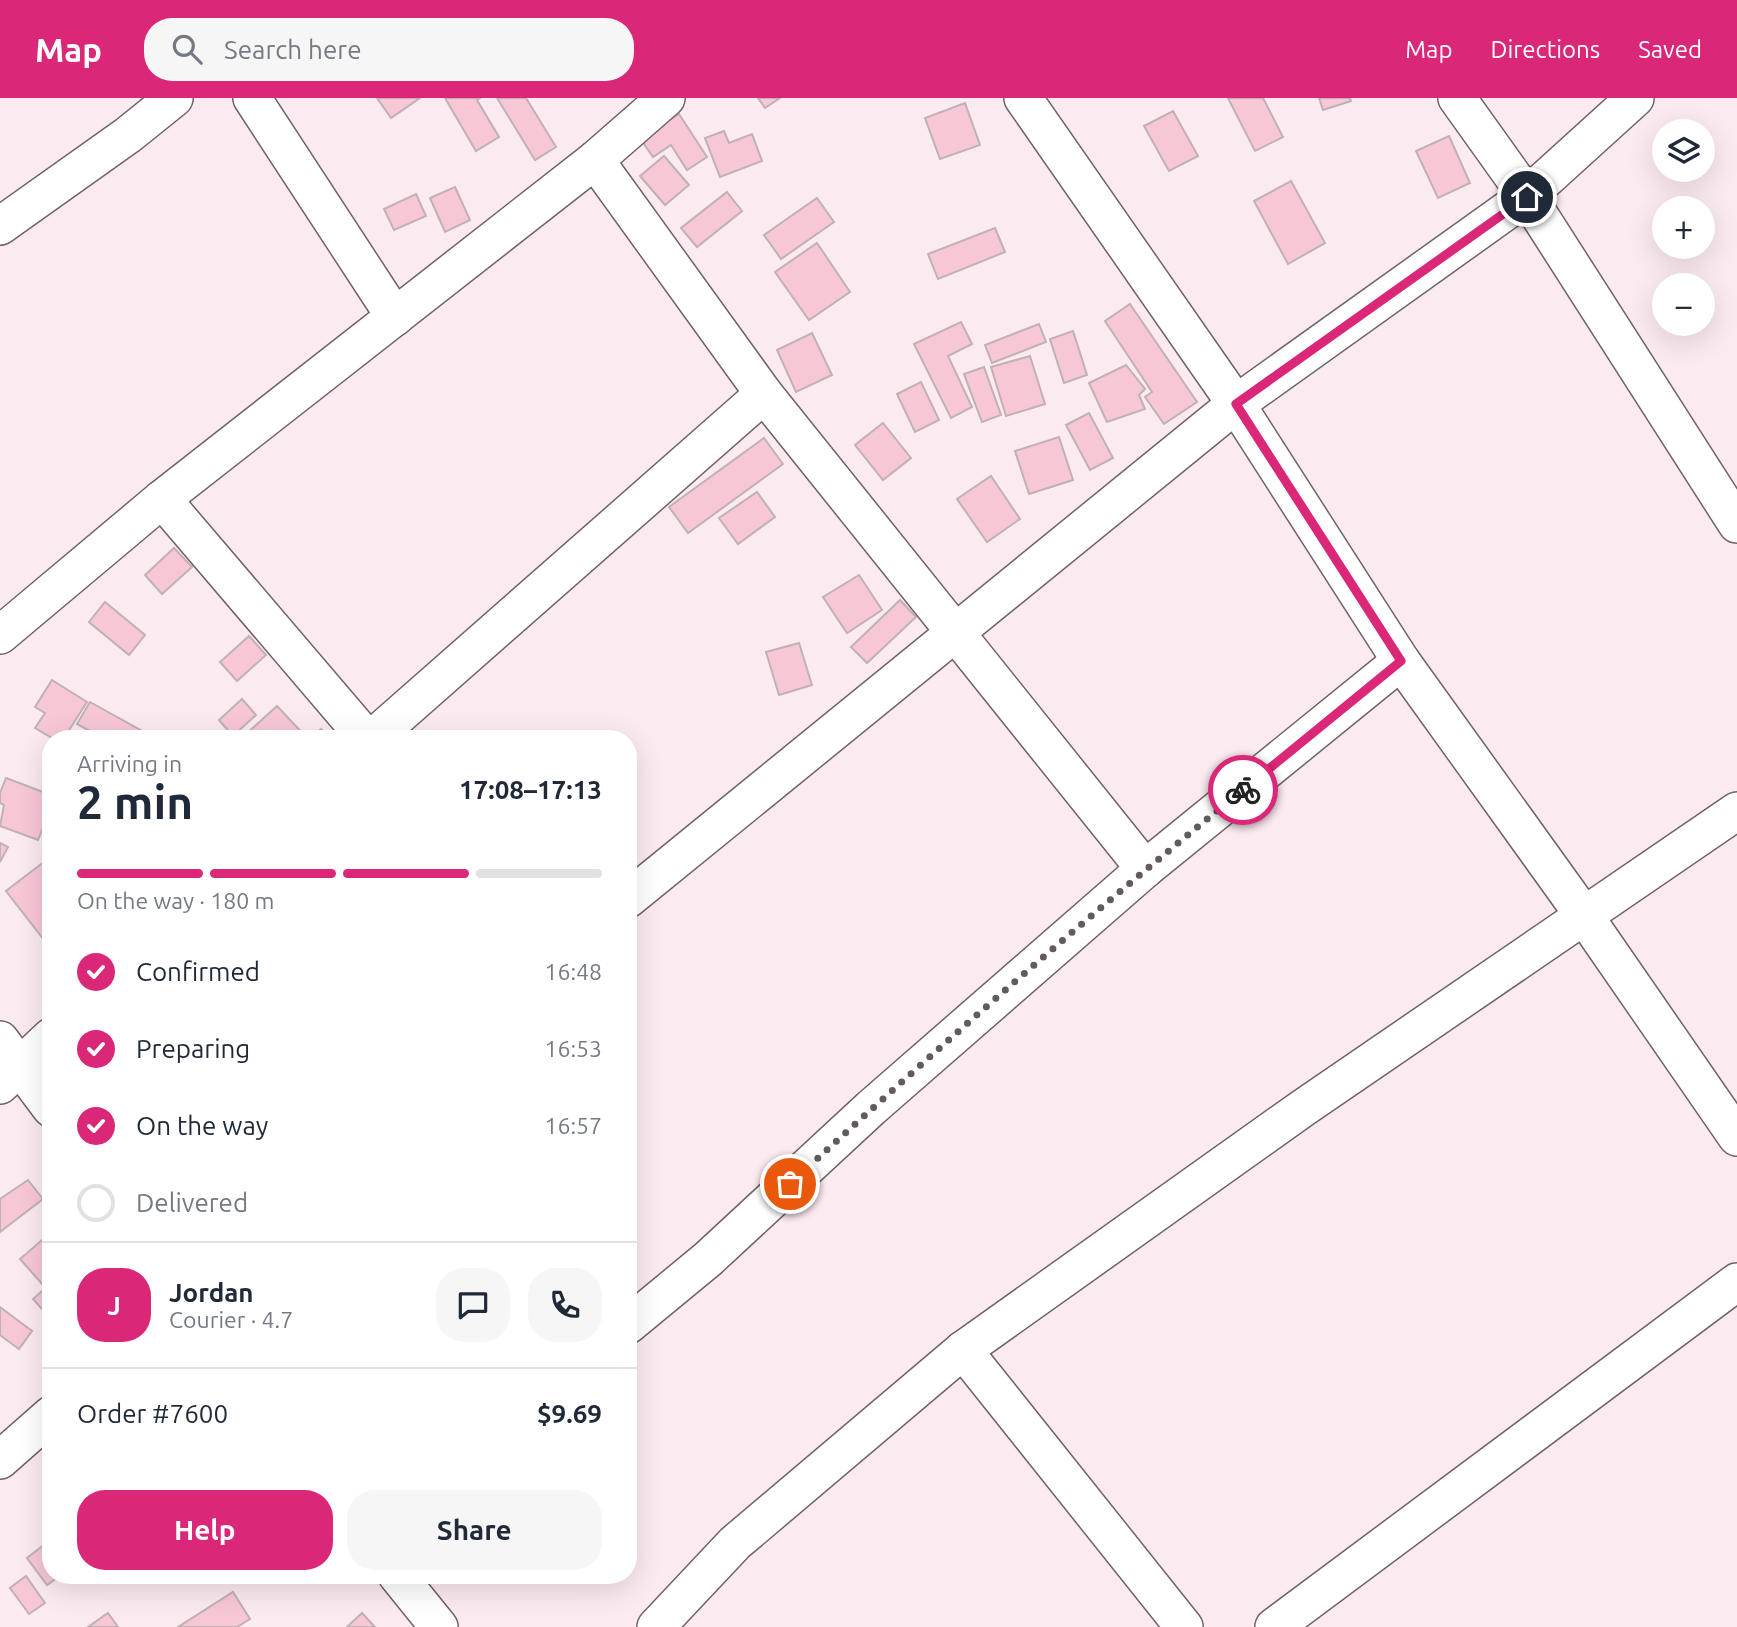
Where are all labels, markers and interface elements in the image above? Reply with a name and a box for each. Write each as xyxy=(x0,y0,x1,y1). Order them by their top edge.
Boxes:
search box xyxy=(144,18,634,81)
icon: search xyxy=(168,30,206,68)
text: Map xyxy=(35,31,102,68)
text: Search here xyxy=(224,35,362,64)
text: Map xyxy=(1405,36,1452,63)
text: Directions xyxy=(1490,36,1600,63)
text: Saved xyxy=(1638,36,1702,63)
map controls xyxy=(1652,119,1715,336)
button: layers xyxy=(1652,119,1715,182)
pin xyxy=(1497,167,1557,227)
icon: home xyxy=(1508,178,1546,216)
button: + xyxy=(1652,196,1715,259)
button: − xyxy=(1652,273,1715,336)
text: Arriving in xyxy=(77,751,182,776)
courier xyxy=(1208,755,1278,825)
icon: bike xyxy=(1224,771,1262,809)
text: 17:08–17:13 xyxy=(459,775,602,804)
text: 2 min xyxy=(77,776,193,828)
text: On the way · 180 m xyxy=(77,888,274,913)
icon: check xyxy=(77,953,115,991)
text: Confirmed xyxy=(136,957,260,986)
text: 16:48 xyxy=(544,959,602,984)
icon: check xyxy=(77,1030,115,1068)
text: Preparing xyxy=(136,1034,250,1063)
text: 16:53 xyxy=(544,1036,602,1061)
icon: check xyxy=(77,1107,115,1145)
text: On the way xyxy=(136,1111,268,1140)
text: 16:57 xyxy=(544,1113,602,1138)
pin xyxy=(760,1154,820,1214)
icon: bag xyxy=(771,1165,809,1203)
text: Delivered xyxy=(136,1188,248,1217)
button: chat xyxy=(436,1268,510,1342)
button: phone xyxy=(528,1268,602,1342)
text: Jordan xyxy=(169,1278,254,1307)
text: J xyxy=(107,1291,121,1320)
text: Courier · 4.7 xyxy=(169,1307,293,1332)
text: Order #7600 xyxy=(77,1399,228,1428)
text: $9.69 xyxy=(537,1399,602,1428)
button: Help xyxy=(77,1490,333,1570)
button: Share xyxy=(347,1490,602,1570)

